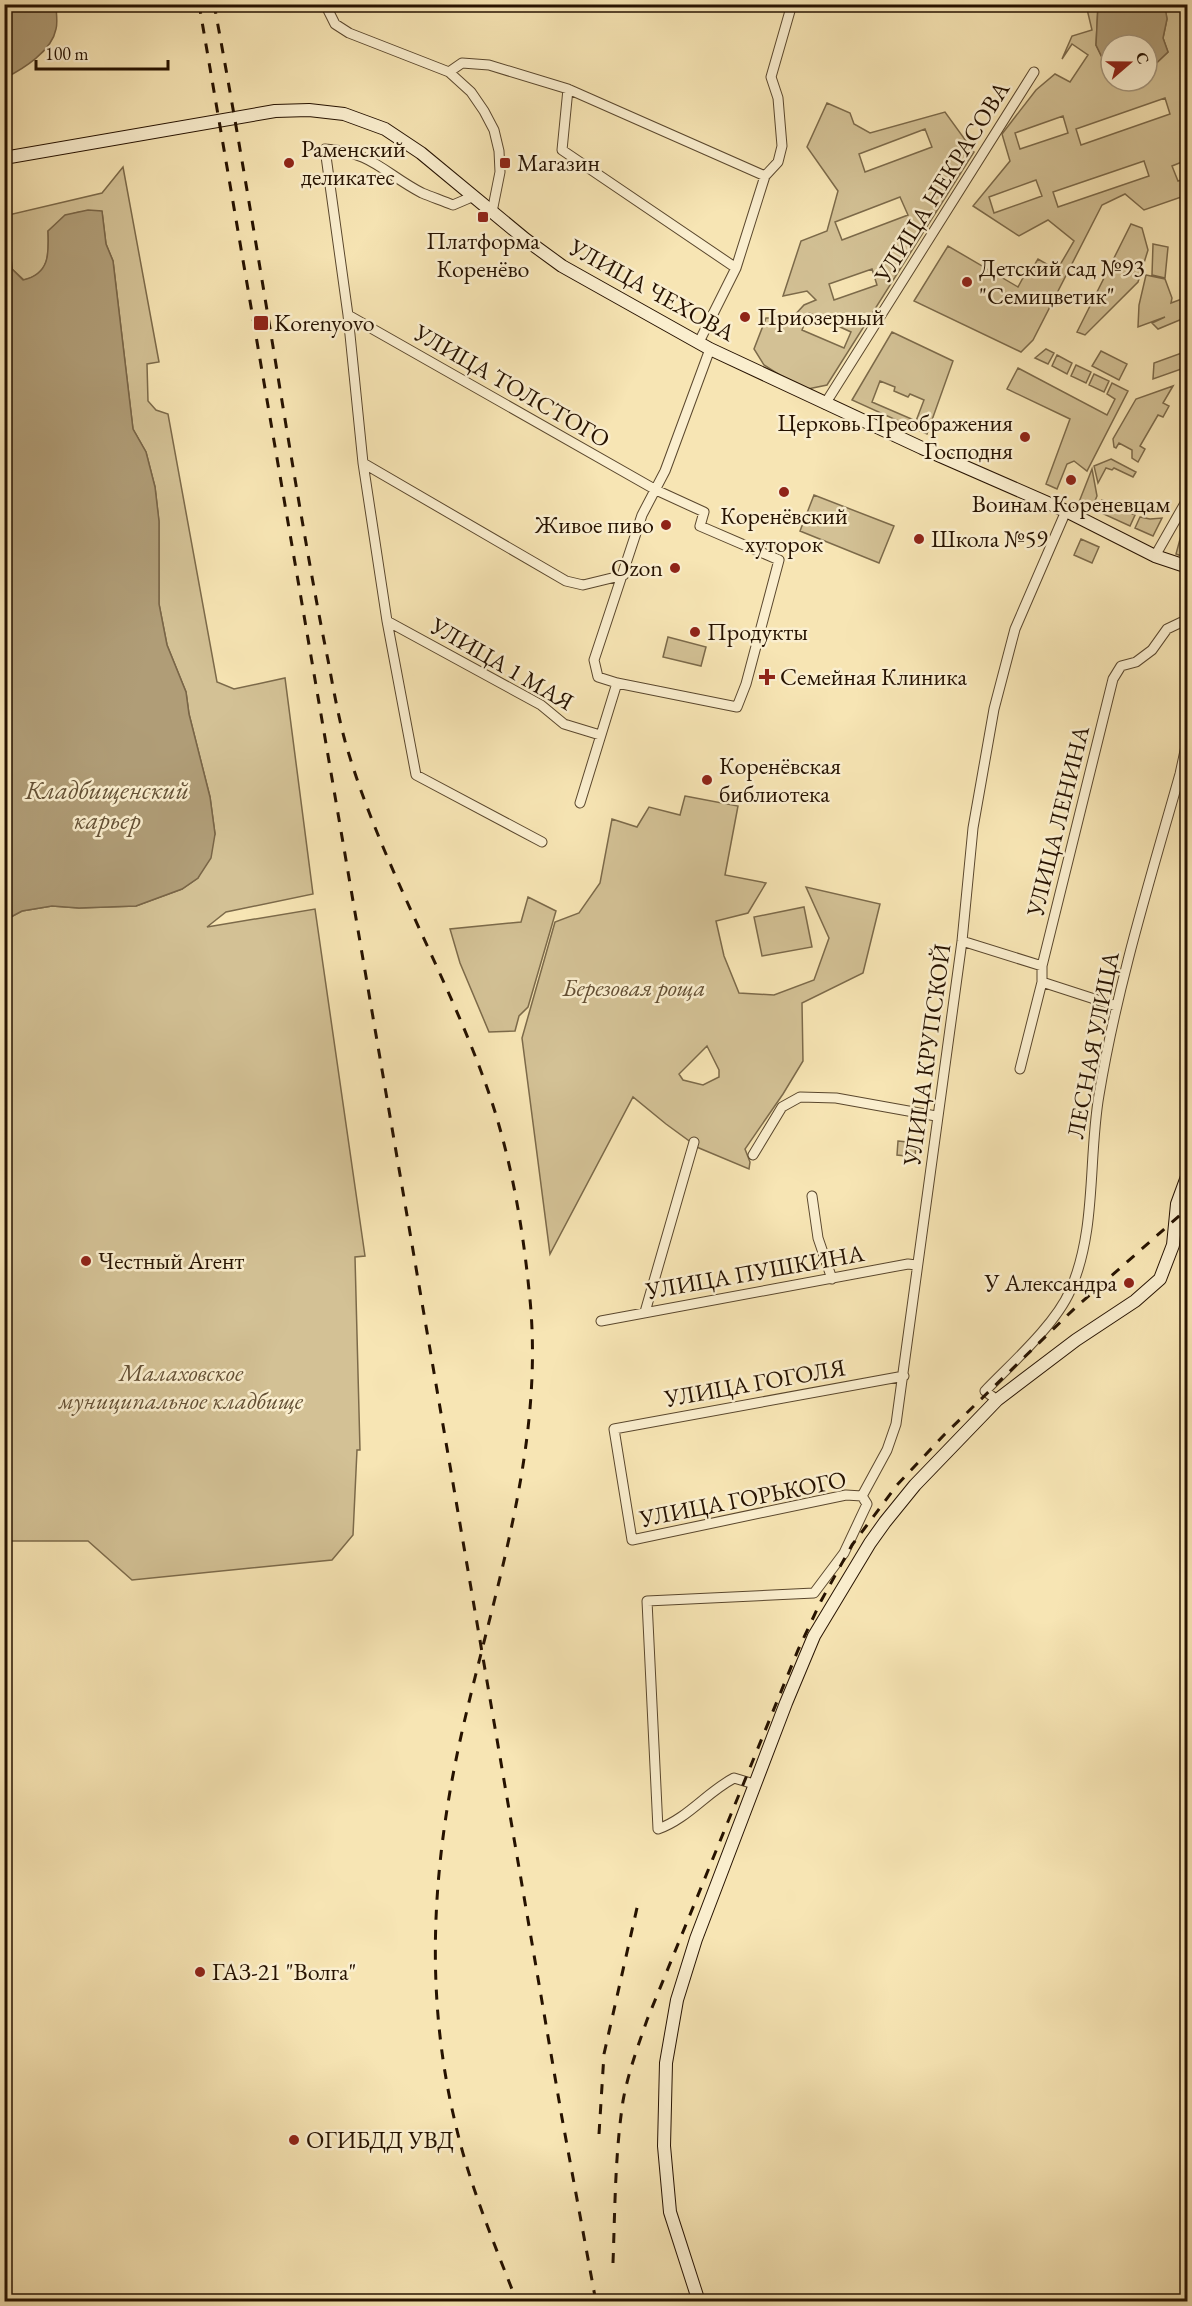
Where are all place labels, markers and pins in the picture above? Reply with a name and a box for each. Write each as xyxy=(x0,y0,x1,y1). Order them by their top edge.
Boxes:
place label: Раменский деликатес xyxy=(301,133,406,192)
place label: Магазин xyxy=(517,147,600,178)
marker: Раменский деликатес xyxy=(282,156,296,170)
marker: Магазин xyxy=(498,156,512,170)
marker: Платформа Коренёво xyxy=(476,210,490,224)
place label: Платформа Коренёво xyxy=(426,225,540,284)
place label: Детский сад №93 "Семицветик" xyxy=(979,252,1145,311)
marker: Детский сад №93 "Семицветик" xyxy=(960,275,974,289)
place label: Приозерный xyxy=(757,301,885,332)
place label: Korenyovo xyxy=(274,307,375,338)
marker: Приозерный xyxy=(738,310,752,324)
marker: Korenyovo xyxy=(252,314,270,332)
place label: Церковь Преображения Господня xyxy=(778,407,1013,466)
marker: Церковь Преображения Господня xyxy=(1018,430,1032,444)
marker: Воинам Кореневцам xyxy=(1064,473,1078,487)
marker: Коренёвский хуторок xyxy=(777,485,791,499)
place label: Воинам Кореневцам xyxy=(972,488,1170,519)
place label: Коренёвский хуторок xyxy=(720,500,848,559)
place label: Живое пиво xyxy=(534,509,654,540)
marker: Живое пиво xyxy=(659,518,673,532)
place label: Школа №59 xyxy=(931,523,1048,554)
marker: Школа №59 xyxy=(912,532,926,546)
place label: Ozon xyxy=(611,552,663,583)
marker: Ozon xyxy=(668,561,682,575)
place label: Продукты xyxy=(707,616,808,647)
marker: Продукты xyxy=(688,625,702,639)
place label: Семейная Клиника xyxy=(780,661,967,692)
marker: Семейная Клиника xyxy=(758,668,776,686)
place label: Коренёвская библиотека xyxy=(719,750,841,809)
marker: Коренёвская библиотека xyxy=(700,773,714,787)
place label: Честный Агент xyxy=(98,1245,245,1276)
marker: Честный Агент xyxy=(79,1254,93,1268)
place label: У Александра xyxy=(983,1267,1117,1298)
marker: У Александра xyxy=(1122,1276,1136,1290)
place label: ГАЗ-21 "Волга" xyxy=(212,1956,356,1987)
marker: ГАЗ-21 "Волга" xyxy=(193,1965,207,1979)
place label: ОГИБДД УВД xyxy=(306,2124,454,2155)
marker: ОГИБДД УВД xyxy=(287,2133,301,2147)

